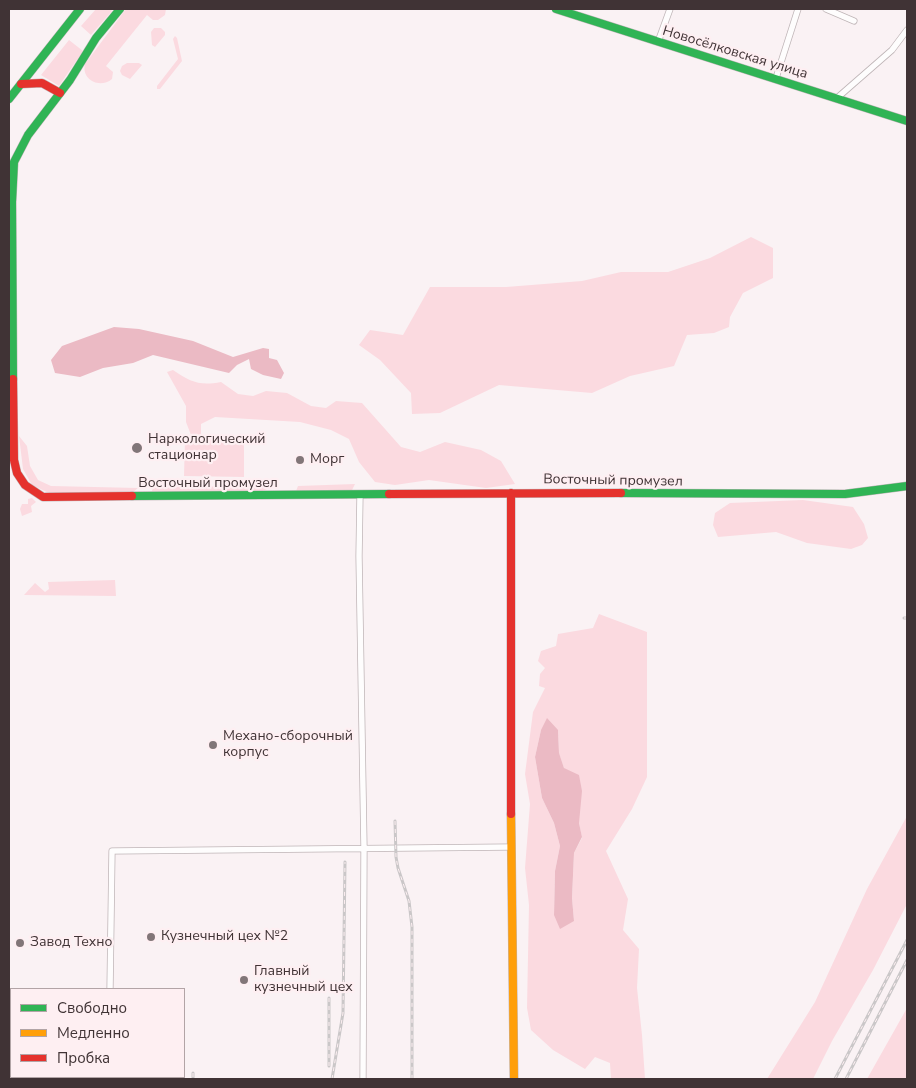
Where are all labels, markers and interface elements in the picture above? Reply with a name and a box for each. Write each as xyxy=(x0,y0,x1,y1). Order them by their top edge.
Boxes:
street label: Новосёлковская улица xyxy=(660,23,810,83)
place label: Наркологический стационар xyxy=(148,432,266,464)
marker: Наркологический стационар xyxy=(130,441,144,455)
place label: Морг xyxy=(310,452,344,468)
marker: Морг xyxy=(294,454,306,466)
street label: Восточный промузел xyxy=(543,471,683,491)
street label: Восточный промузел xyxy=(138,476,278,492)
place label: Механо-сборочный корпус xyxy=(223,729,353,762)
marker: Механо-сборочный корпус xyxy=(207,739,219,751)
place label: Кузнечный цех №2 xyxy=(161,929,288,945)
marker: Кузнечный цех №2 xyxy=(145,931,157,943)
place label: Завод Техно xyxy=(30,935,112,951)
marker: Завод Техно xyxy=(14,937,26,949)
place label: Главный кузнечный цех xyxy=(254,964,353,996)
marker: Главный кузнечный цех xyxy=(238,974,250,986)
legend xyxy=(10,988,185,1078)
text: Свободно xyxy=(57,998,127,1018)
text: Медленно xyxy=(57,1023,130,1043)
text: Пробка xyxy=(57,1048,110,1068)

